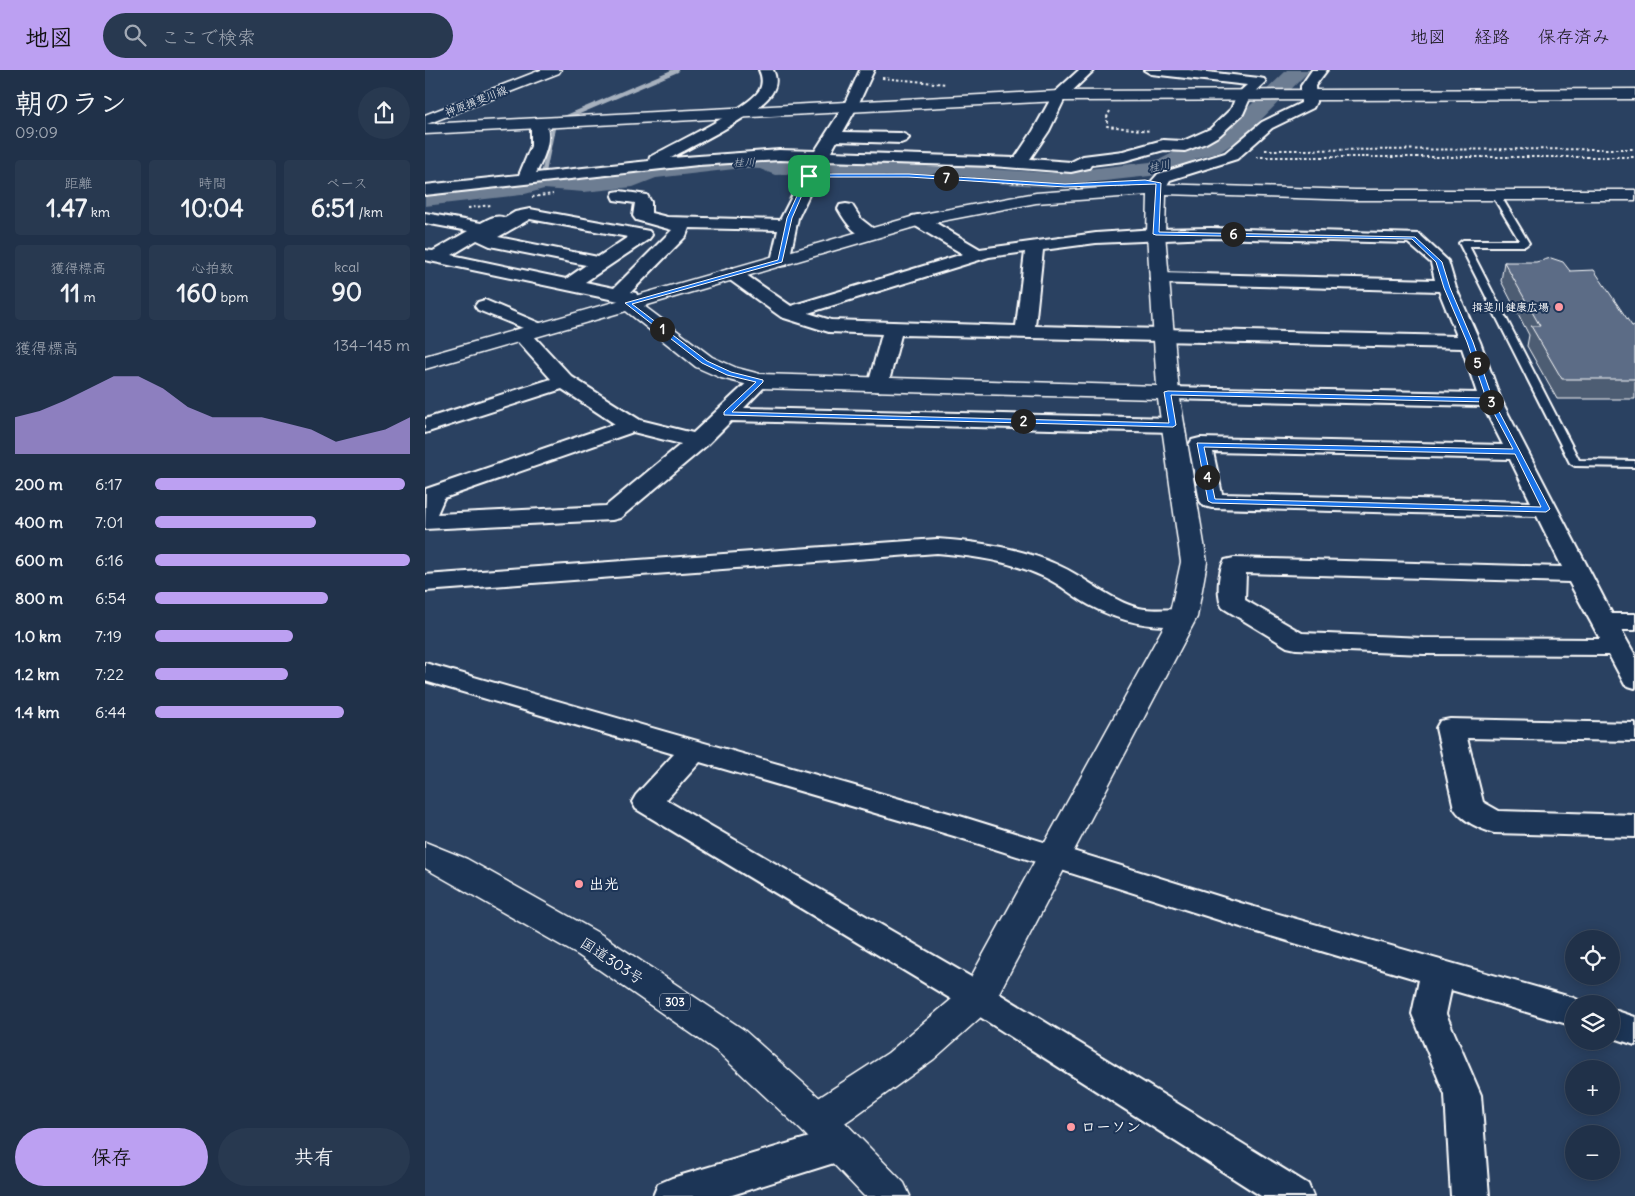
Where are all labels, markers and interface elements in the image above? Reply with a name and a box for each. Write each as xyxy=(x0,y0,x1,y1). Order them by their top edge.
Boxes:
search box xyxy=(103,13,453,58)
icon: search xyxy=(121,21,149,49)
text: 地図 xyxy=(25,22,73,52)
text: ここで検索 xyxy=(161,25,256,49)
text: 地図 xyxy=(1410,25,1446,48)
text: 経路 xyxy=(1474,25,1510,48)
text: 保存済み xyxy=(1538,25,1610,48)
street label: 神原揖斐川線 xyxy=(443,83,509,119)
text: 朝のラン xyxy=(15,85,127,121)
button: share xyxy=(358,87,410,139)
text: 09:09 xyxy=(15,122,58,142)
water label: 桂川 xyxy=(733,155,755,169)
pin xyxy=(788,155,830,197)
water label: 桂川 xyxy=(1147,157,1171,175)
icon: arrive xyxy=(795,162,823,190)
pin: 7 xyxy=(933,166,959,190)
text: 7 xyxy=(943,169,950,187)
text: 距離 xyxy=(64,174,92,192)
text: 時間 xyxy=(198,174,226,192)
text: ペース xyxy=(326,174,367,192)
text: 1.47 xyxy=(46,192,87,224)
text: 10:04 xyxy=(181,192,244,224)
text: 6:51 xyxy=(311,192,355,224)
text: km xyxy=(87,203,110,221)
text: /km xyxy=(355,203,383,221)
pin: 6 xyxy=(1221,222,1245,246)
text: 6 xyxy=(1229,225,1238,243)
text: kcal xyxy=(334,258,359,276)
text: 獲得標高 xyxy=(50,259,106,277)
text: 心拍数 xyxy=(191,259,233,277)
text: 90 xyxy=(331,276,362,308)
text: 11 xyxy=(60,277,80,309)
text: 160 xyxy=(176,277,217,309)
text: m xyxy=(80,288,96,306)
text: bpm xyxy=(217,288,249,306)
place label: 揖斐川健康広場 xyxy=(1472,300,1549,314)
marker: 揖斐川健康広場 xyxy=(1553,301,1565,313)
pin: 1 xyxy=(649,316,675,342)
text: 1 xyxy=(660,320,665,338)
text: 134–145 m xyxy=(334,335,410,355)
text: 獲得標高 xyxy=(15,338,79,358)
pin: 5 xyxy=(1465,350,1489,376)
text: 5 xyxy=(1473,354,1482,372)
pin: 3 xyxy=(1479,390,1503,414)
text: 3 xyxy=(1488,393,1495,411)
pin: 2 xyxy=(1011,408,1035,434)
text: 2 xyxy=(1020,412,1027,430)
pin: 4 xyxy=(1195,464,1219,490)
text: 4 xyxy=(1203,468,1212,486)
text: 200 m xyxy=(15,474,63,494)
text: 6:17 xyxy=(95,474,122,494)
text: 400 m xyxy=(15,512,63,532)
text: 7:01 xyxy=(95,512,123,532)
text: 600 m xyxy=(15,550,63,570)
text: 6:16 xyxy=(95,550,123,570)
text: 800 m xyxy=(15,588,63,608)
text: 6:54 xyxy=(95,588,126,608)
text: 1.0 km xyxy=(15,626,61,646)
text: 7:19 xyxy=(95,626,122,646)
text: 1.2 km xyxy=(15,664,59,684)
text: 7:22 xyxy=(95,664,124,684)
text: 1.4 km xyxy=(15,702,60,722)
text: 6:44 xyxy=(95,702,126,722)
place label: 出光 xyxy=(589,874,619,893)
marker: 出光 xyxy=(573,878,585,890)
map controls xyxy=(1565,930,1620,1180)
button: locate xyxy=(1565,930,1620,985)
street label: 国道303号 xyxy=(577,933,648,988)
road number: 303 xyxy=(660,994,690,1010)
button: layers xyxy=(1565,995,1620,1050)
button: + xyxy=(1565,1060,1620,1115)
place label: ローソン xyxy=(1081,1117,1141,1136)
marker: ローソン xyxy=(1065,1121,1077,1133)
button: − xyxy=(1565,1125,1620,1180)
button: 保存 xyxy=(15,1128,208,1186)
button: 共有 xyxy=(218,1128,410,1186)

